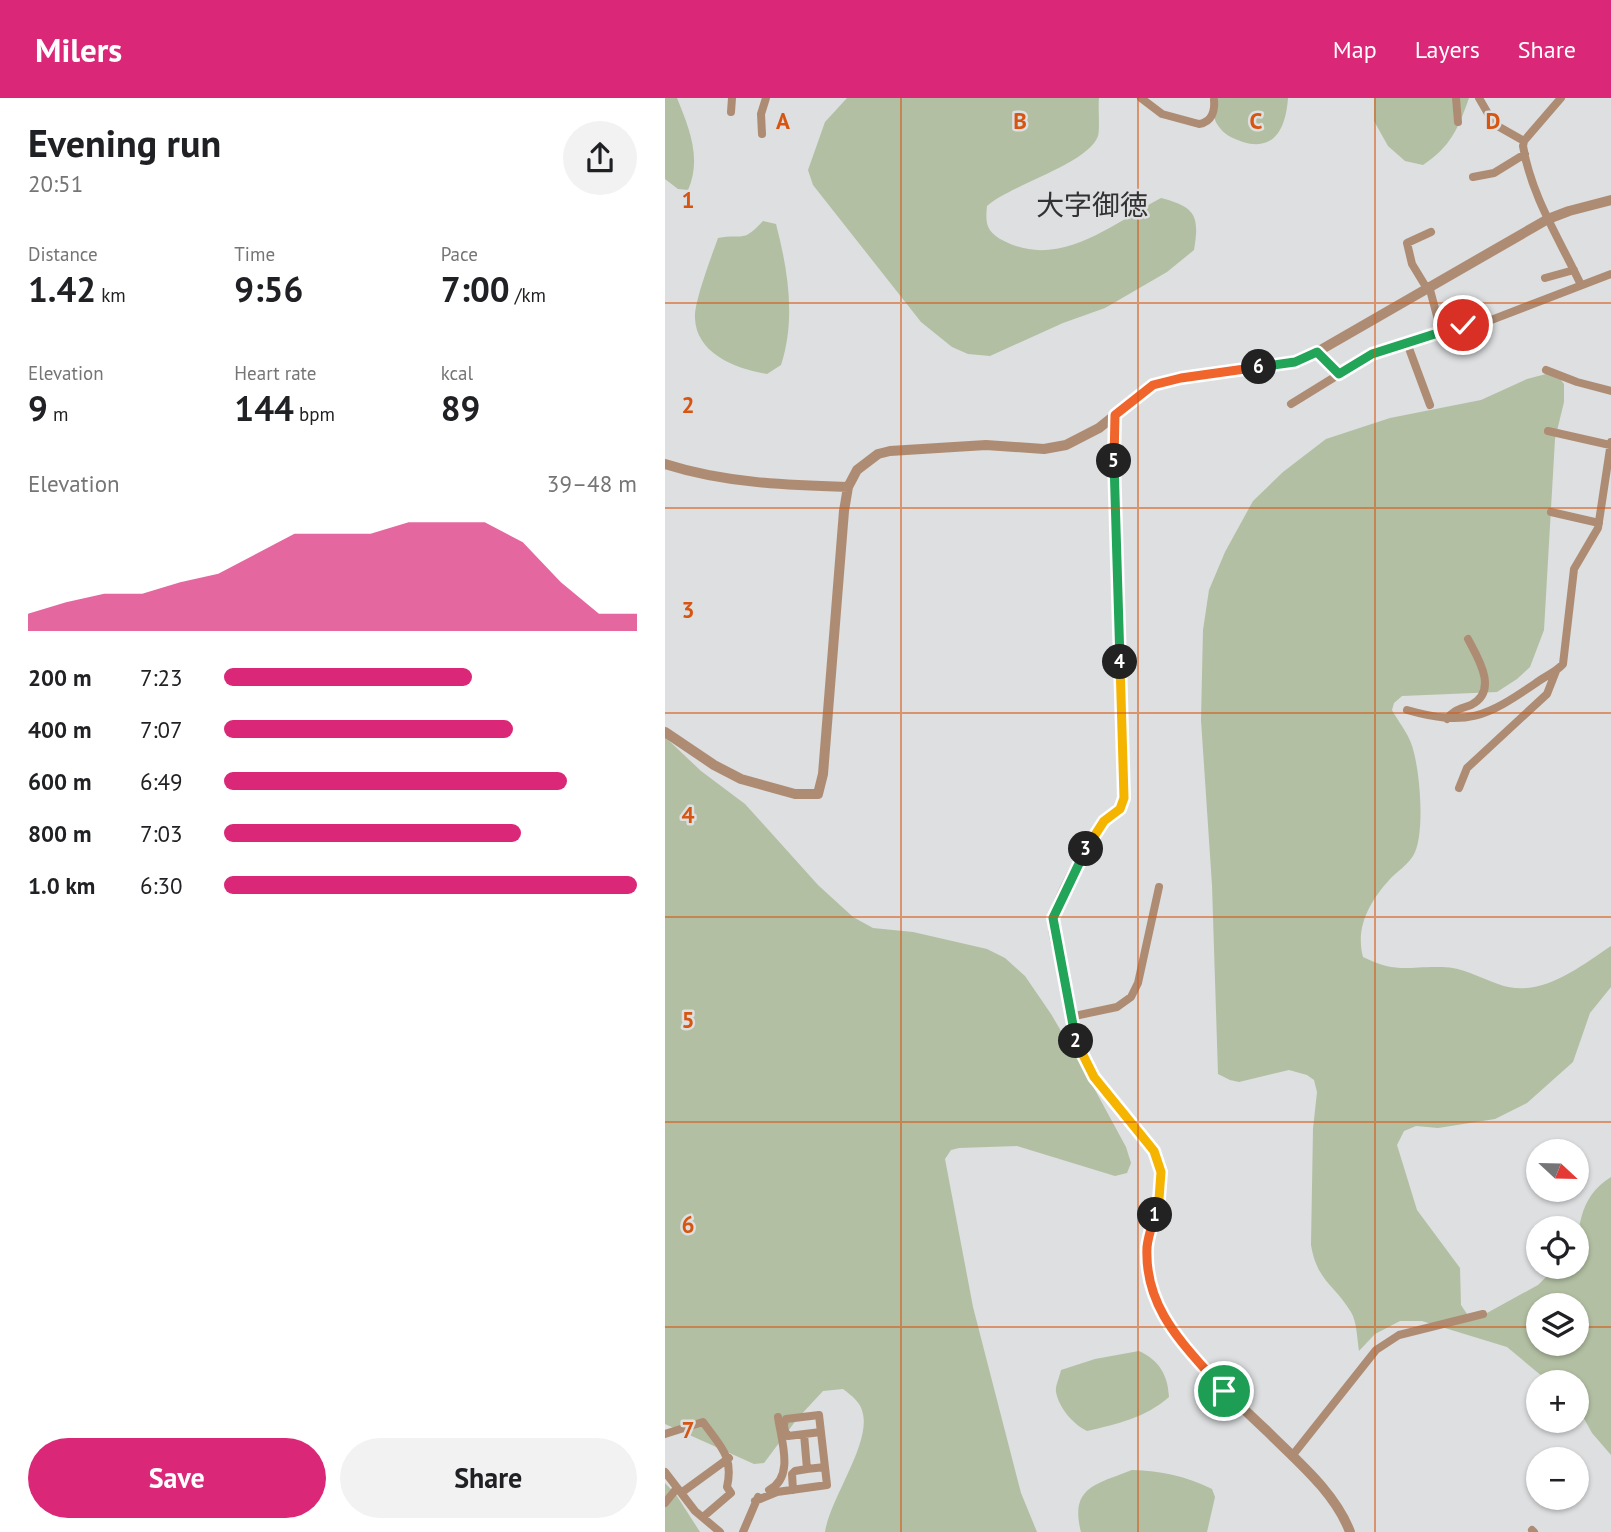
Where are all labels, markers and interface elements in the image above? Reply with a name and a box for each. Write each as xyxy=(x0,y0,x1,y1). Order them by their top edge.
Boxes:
text: Milers xyxy=(35,28,122,71)
text: Map xyxy=(1333,34,1377,65)
text: Layers xyxy=(1415,34,1480,65)
text: Share xyxy=(1518,34,1576,65)
text: A xyxy=(776,106,790,135)
text: B xyxy=(1013,106,1027,135)
text: C xyxy=(1250,106,1263,135)
text: D xyxy=(1486,106,1500,135)
text: Evening run xyxy=(28,118,221,167)
button: share xyxy=(563,121,637,195)
text: 20:51 xyxy=(28,169,83,198)
text: 1 xyxy=(681,185,695,214)
district label: 大字御徳 xyxy=(1036,186,1148,223)
text: Distance xyxy=(28,242,98,266)
text: Time xyxy=(234,242,275,266)
text: Pace xyxy=(441,242,478,266)
text: 1.42 xyxy=(28,266,96,312)
text: 9:56 xyxy=(234,266,303,312)
text: 7:00 xyxy=(441,266,510,312)
text: km xyxy=(96,283,126,307)
text: /km xyxy=(510,283,546,307)
pin xyxy=(1433,295,1493,355)
icon: check xyxy=(1444,306,1482,344)
pin: 6 xyxy=(1241,350,1277,384)
text: 6 xyxy=(1253,354,1264,378)
text: Elevation xyxy=(28,361,104,385)
text: Heart rate xyxy=(234,361,316,385)
text: kcal xyxy=(441,361,473,385)
text: 9 xyxy=(28,385,48,431)
text: 144 xyxy=(234,385,294,431)
text: 89 xyxy=(441,385,480,431)
text: 2 xyxy=(681,390,695,419)
text: m xyxy=(48,402,68,426)
text: bpm xyxy=(294,402,335,426)
pin: 5 xyxy=(1097,444,1131,478)
text: 5 xyxy=(1108,448,1119,472)
text: Elevation xyxy=(28,469,120,498)
text: 39–48 m xyxy=(547,469,637,498)
text: 3 xyxy=(681,595,695,624)
pin: 4 xyxy=(1103,644,1137,680)
text: 4 xyxy=(1114,649,1125,673)
text: 200 m xyxy=(28,663,91,692)
text: 7:23 xyxy=(140,663,183,692)
text: 400 m xyxy=(28,715,91,744)
text: 7:07 xyxy=(140,715,183,744)
text: 600 m xyxy=(28,767,91,796)
text: 6:49 xyxy=(140,767,183,796)
text: 4 xyxy=(681,800,695,829)
text: 800 m xyxy=(28,819,91,848)
text: 7:03 xyxy=(140,819,183,848)
pin: 3 xyxy=(1069,832,1103,866)
text: 3 xyxy=(1080,836,1091,860)
text: 1.0 km xyxy=(28,871,95,900)
text: 6:30 xyxy=(140,871,183,900)
text: 5 xyxy=(681,1005,695,1034)
pin: 2 xyxy=(1059,1024,1093,1058)
text: 2 xyxy=(1070,1028,1081,1052)
north arrow xyxy=(1526,1139,1589,1202)
map controls xyxy=(1526,1139,1589,1510)
pin: 1 xyxy=(1137,1198,1173,1232)
text: 1 xyxy=(1149,1202,1160,1226)
text: 6 xyxy=(681,1210,695,1239)
button: locate xyxy=(1526,1216,1589,1279)
button: layers xyxy=(1526,1293,1589,1356)
pin xyxy=(1194,1361,1254,1421)
button: + xyxy=(1526,1370,1589,1433)
icon: arrive xyxy=(1205,1372,1243,1410)
text: 7 xyxy=(681,1415,695,1444)
button: Save xyxy=(28,1438,326,1518)
button: Share xyxy=(340,1438,637,1518)
button: − xyxy=(1526,1447,1589,1510)

